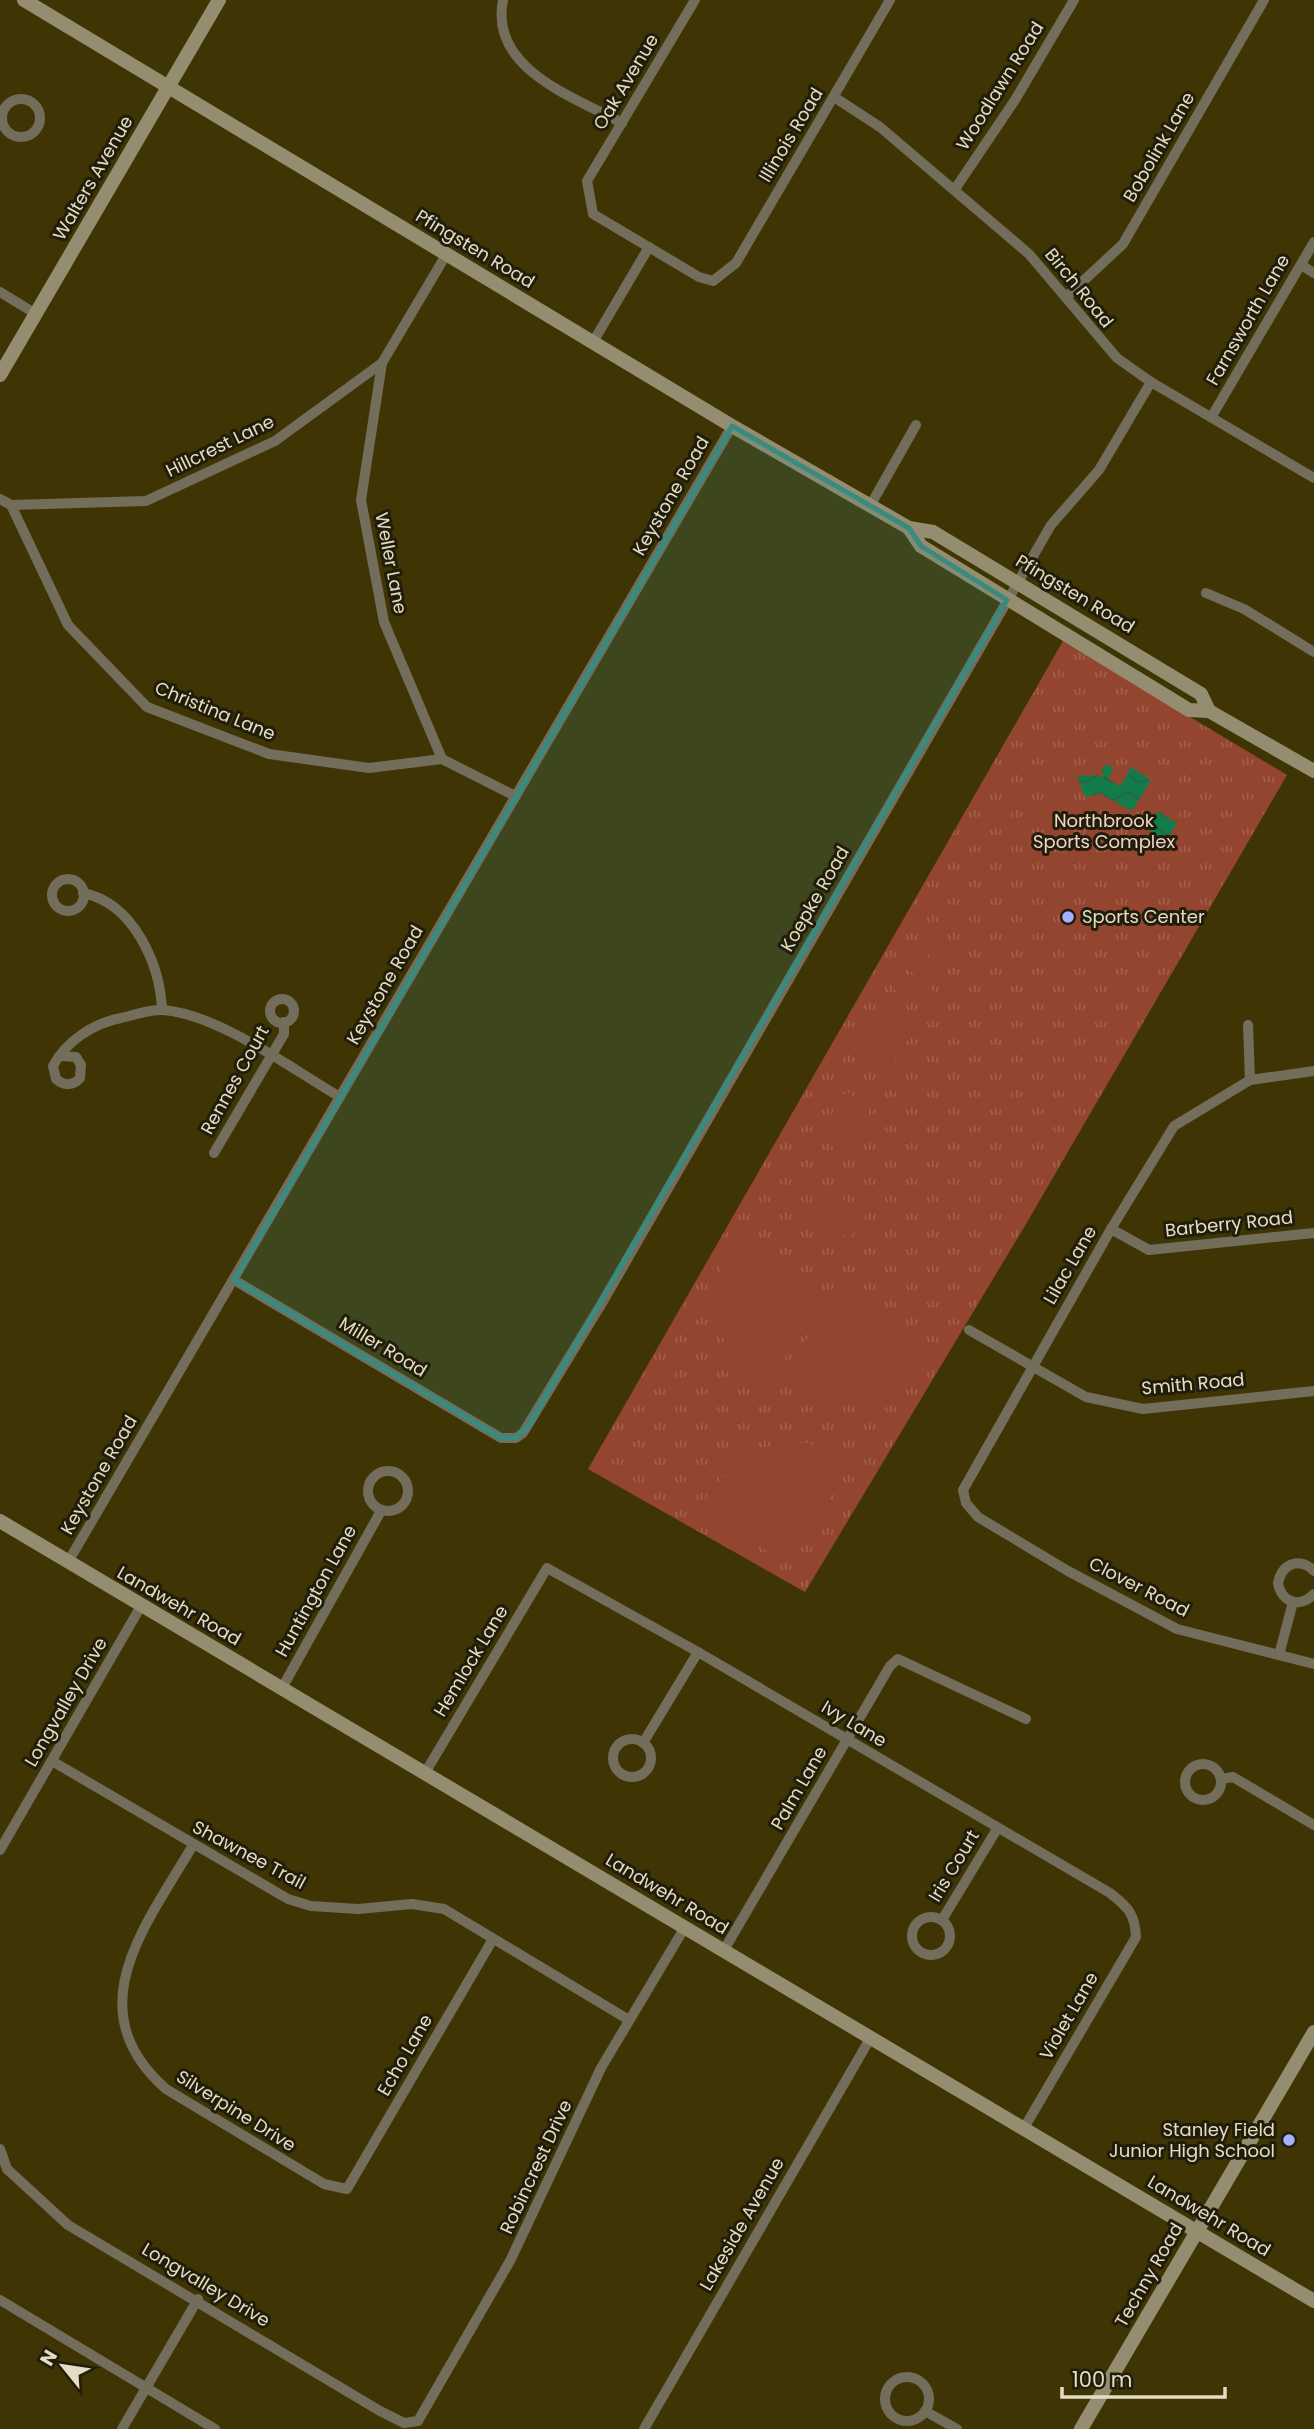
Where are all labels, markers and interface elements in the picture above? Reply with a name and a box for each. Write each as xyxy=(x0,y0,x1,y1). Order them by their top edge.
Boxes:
street label: Woodlawn Road xyxy=(950,17,1049,155)
street label: Oak Avenue xyxy=(587,29,664,134)
street label: Illinois Road xyxy=(753,83,829,187)
street label: Bobolink Lane xyxy=(1117,87,1200,206)
street label: Walters Avenue xyxy=(47,111,138,245)
street label: Pfingsten Road xyxy=(411,203,539,294)
street label: Birch Road xyxy=(1039,242,1119,333)
street label: Farnsworth Lane xyxy=(1200,250,1295,390)
street label: Hillcrest Lane xyxy=(161,408,278,483)
street label: Keystone Road xyxy=(626,432,715,560)
street label: Weller Lane xyxy=(369,510,414,616)
street label: Pfingsten Road xyxy=(1011,548,1139,639)
street label: Christina Lane xyxy=(151,675,279,746)
park label: Northbrook Sports Complex xyxy=(1033,808,1175,854)
street label: Koepke Road xyxy=(774,842,855,956)
place label: Sports Center xyxy=(1082,904,1205,929)
marker: Sports Center xyxy=(1060,909,1076,925)
street label: Keystone Road xyxy=(340,921,429,1049)
street label: Rennes Court xyxy=(194,1021,275,1139)
street label: Barberry Road xyxy=(1164,1204,1294,1243)
street label: Lilac Lane xyxy=(1037,1221,1102,1309)
street label: Miller Road xyxy=(335,1311,432,1383)
street label: Smith Road xyxy=(1140,1367,1245,1400)
street label: Keystone Road xyxy=(54,1411,143,1539)
street label: Huntington Lane xyxy=(269,1520,362,1661)
street label: Clover Road xyxy=(1085,1551,1194,1623)
street label: Landwehr Road xyxy=(113,1560,246,1651)
street label: Hemlock Lane xyxy=(427,1600,514,1721)
street label: Longvalley Drive xyxy=(18,1633,113,1771)
street label: Ivy Lane xyxy=(817,1694,892,1753)
street label: Palm Lane xyxy=(764,1741,833,1834)
street label: Shawnee Trail xyxy=(188,1814,310,1895)
street label: Iris Court xyxy=(922,1825,985,1906)
street label: Landwehr Road xyxy=(601,1847,733,1940)
street label: Violet Lane xyxy=(1033,1967,1104,2064)
street label: Echo Lane xyxy=(371,2009,438,2100)
street label: Silverpine Drive xyxy=(172,2064,301,2157)
street label: Robincrest Drive xyxy=(494,2096,578,2238)
place label: Stanley Field Junior High School xyxy=(1109,2117,1275,2163)
marker: Stanley Field Junior High School xyxy=(1281,2132,1297,2148)
street label: Lakeside Avenue xyxy=(693,2153,790,2295)
street label: Landwehr Road xyxy=(1143,2169,1275,2262)
street label: Techny Road xyxy=(1109,2218,1189,2331)
street label: Longvalley Drive xyxy=(138,2236,275,2333)
north arrow xyxy=(28,2331,98,2401)
text: N xyxy=(33,2345,64,2371)
scale bar xyxy=(1062,2356,1225,2400)
text: 100 m xyxy=(1072,2365,1132,2394)

